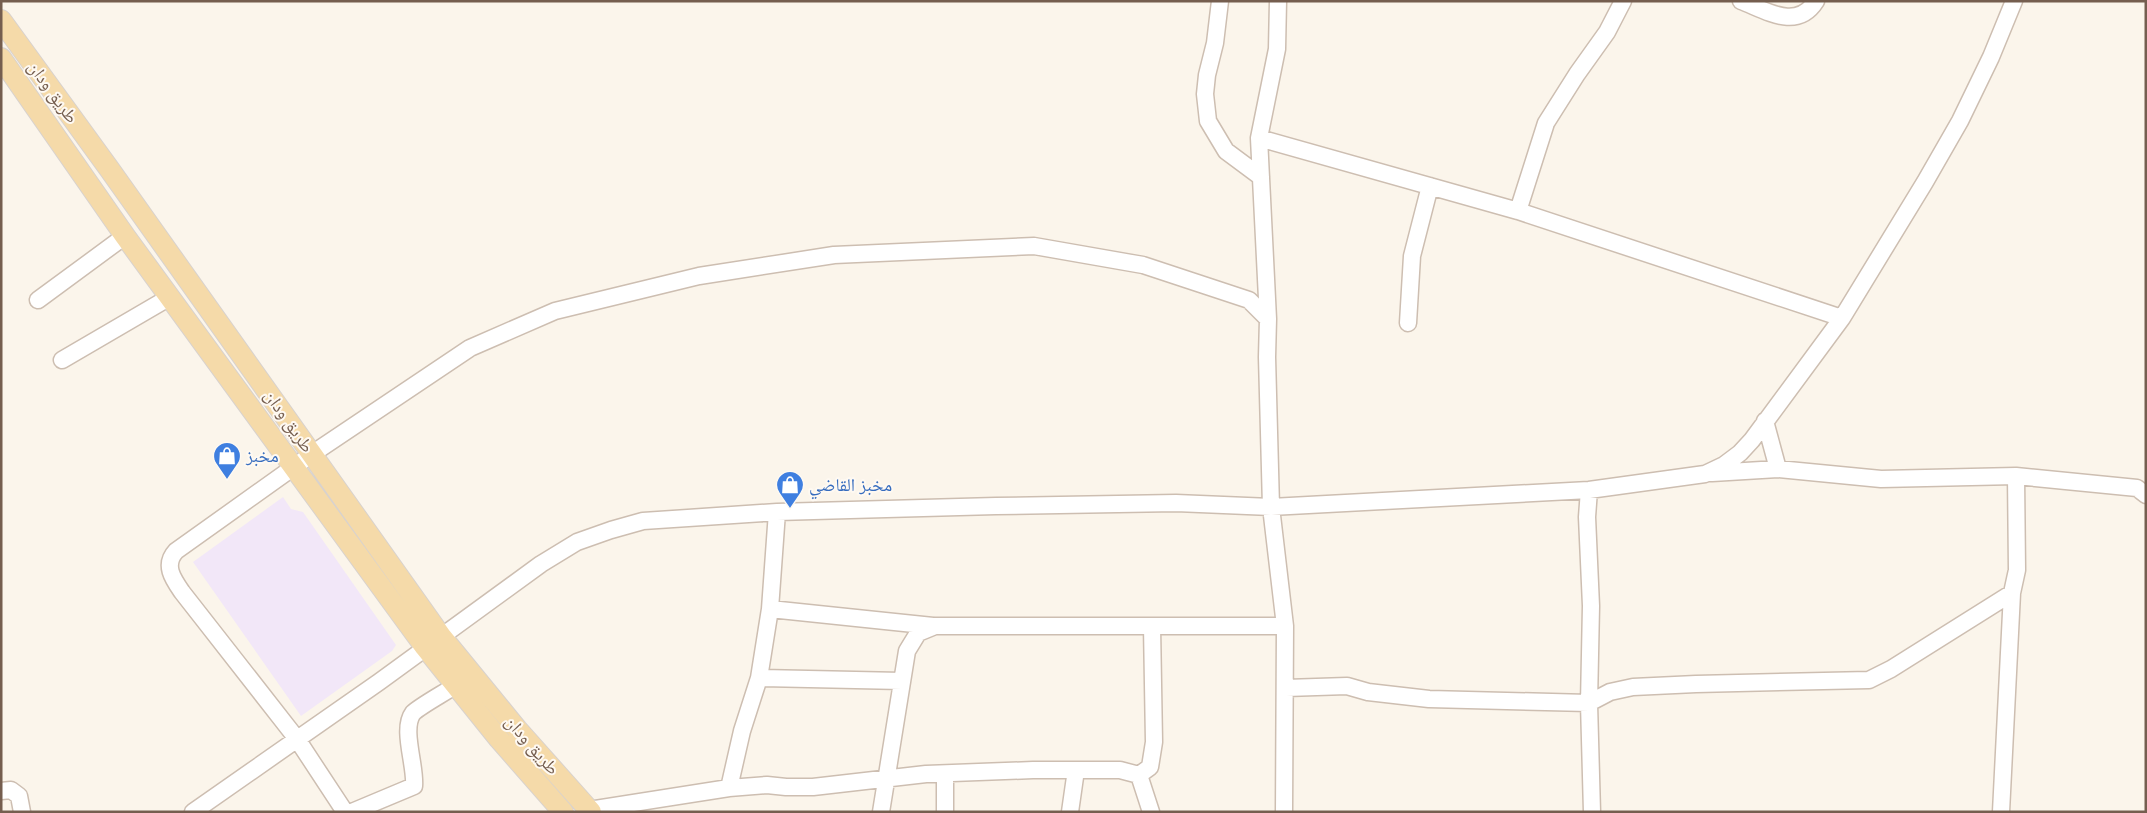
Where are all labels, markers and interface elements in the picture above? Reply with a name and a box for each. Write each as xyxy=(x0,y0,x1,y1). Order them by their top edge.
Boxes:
street label: طريق ودان xyxy=(21,57,82,129)
street label: طريق ودان xyxy=(258,386,318,458)
shop icon: مخبز xyxy=(212,441,242,480)
place label: مخبز xyxy=(245,446,279,469)
shop icon: مخبز القاضي xyxy=(775,470,805,509)
place label: مخبز القاضي xyxy=(809,475,892,500)
street label: طريق ودان xyxy=(499,711,563,781)

